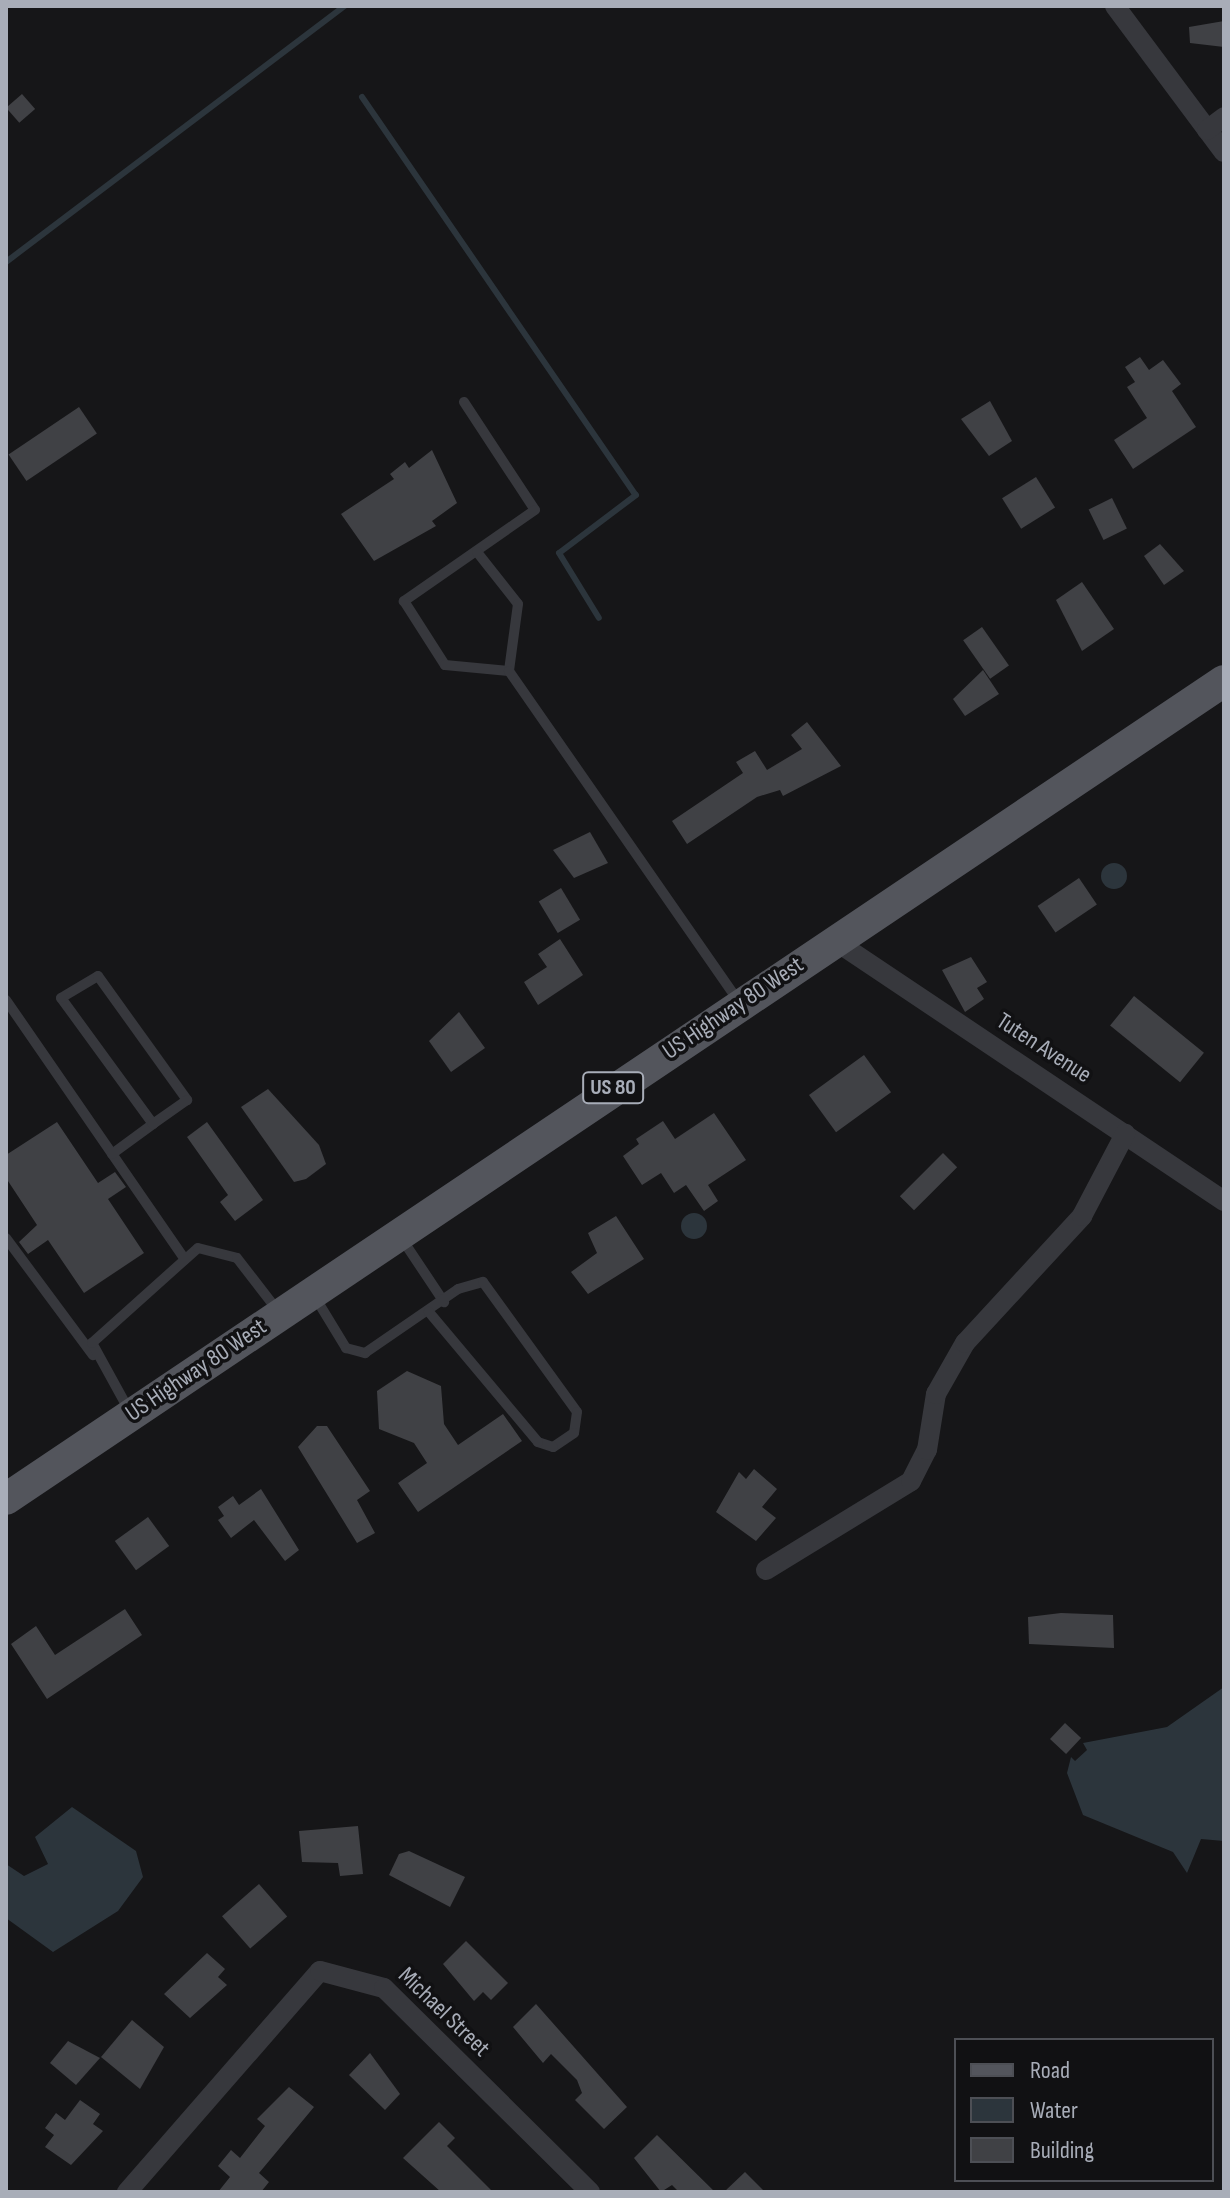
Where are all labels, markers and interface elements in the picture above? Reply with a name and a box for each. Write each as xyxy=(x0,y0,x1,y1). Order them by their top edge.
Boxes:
street label: US Highway 80 West xyxy=(657,950,809,1066)
street label: Tuten Avenue xyxy=(991,1007,1097,1089)
road number: US 80 xyxy=(581,1070,645,1106)
street label: US Highway 80 West xyxy=(120,1312,272,1428)
street label: Michael Street xyxy=(392,1961,496,2063)
legend xyxy=(954,2038,1214,2182)
text: Road xyxy=(1030,2056,1070,2085)
text: Water xyxy=(1030,2096,1078,2125)
text: Building xyxy=(1030,2136,1094,2165)

